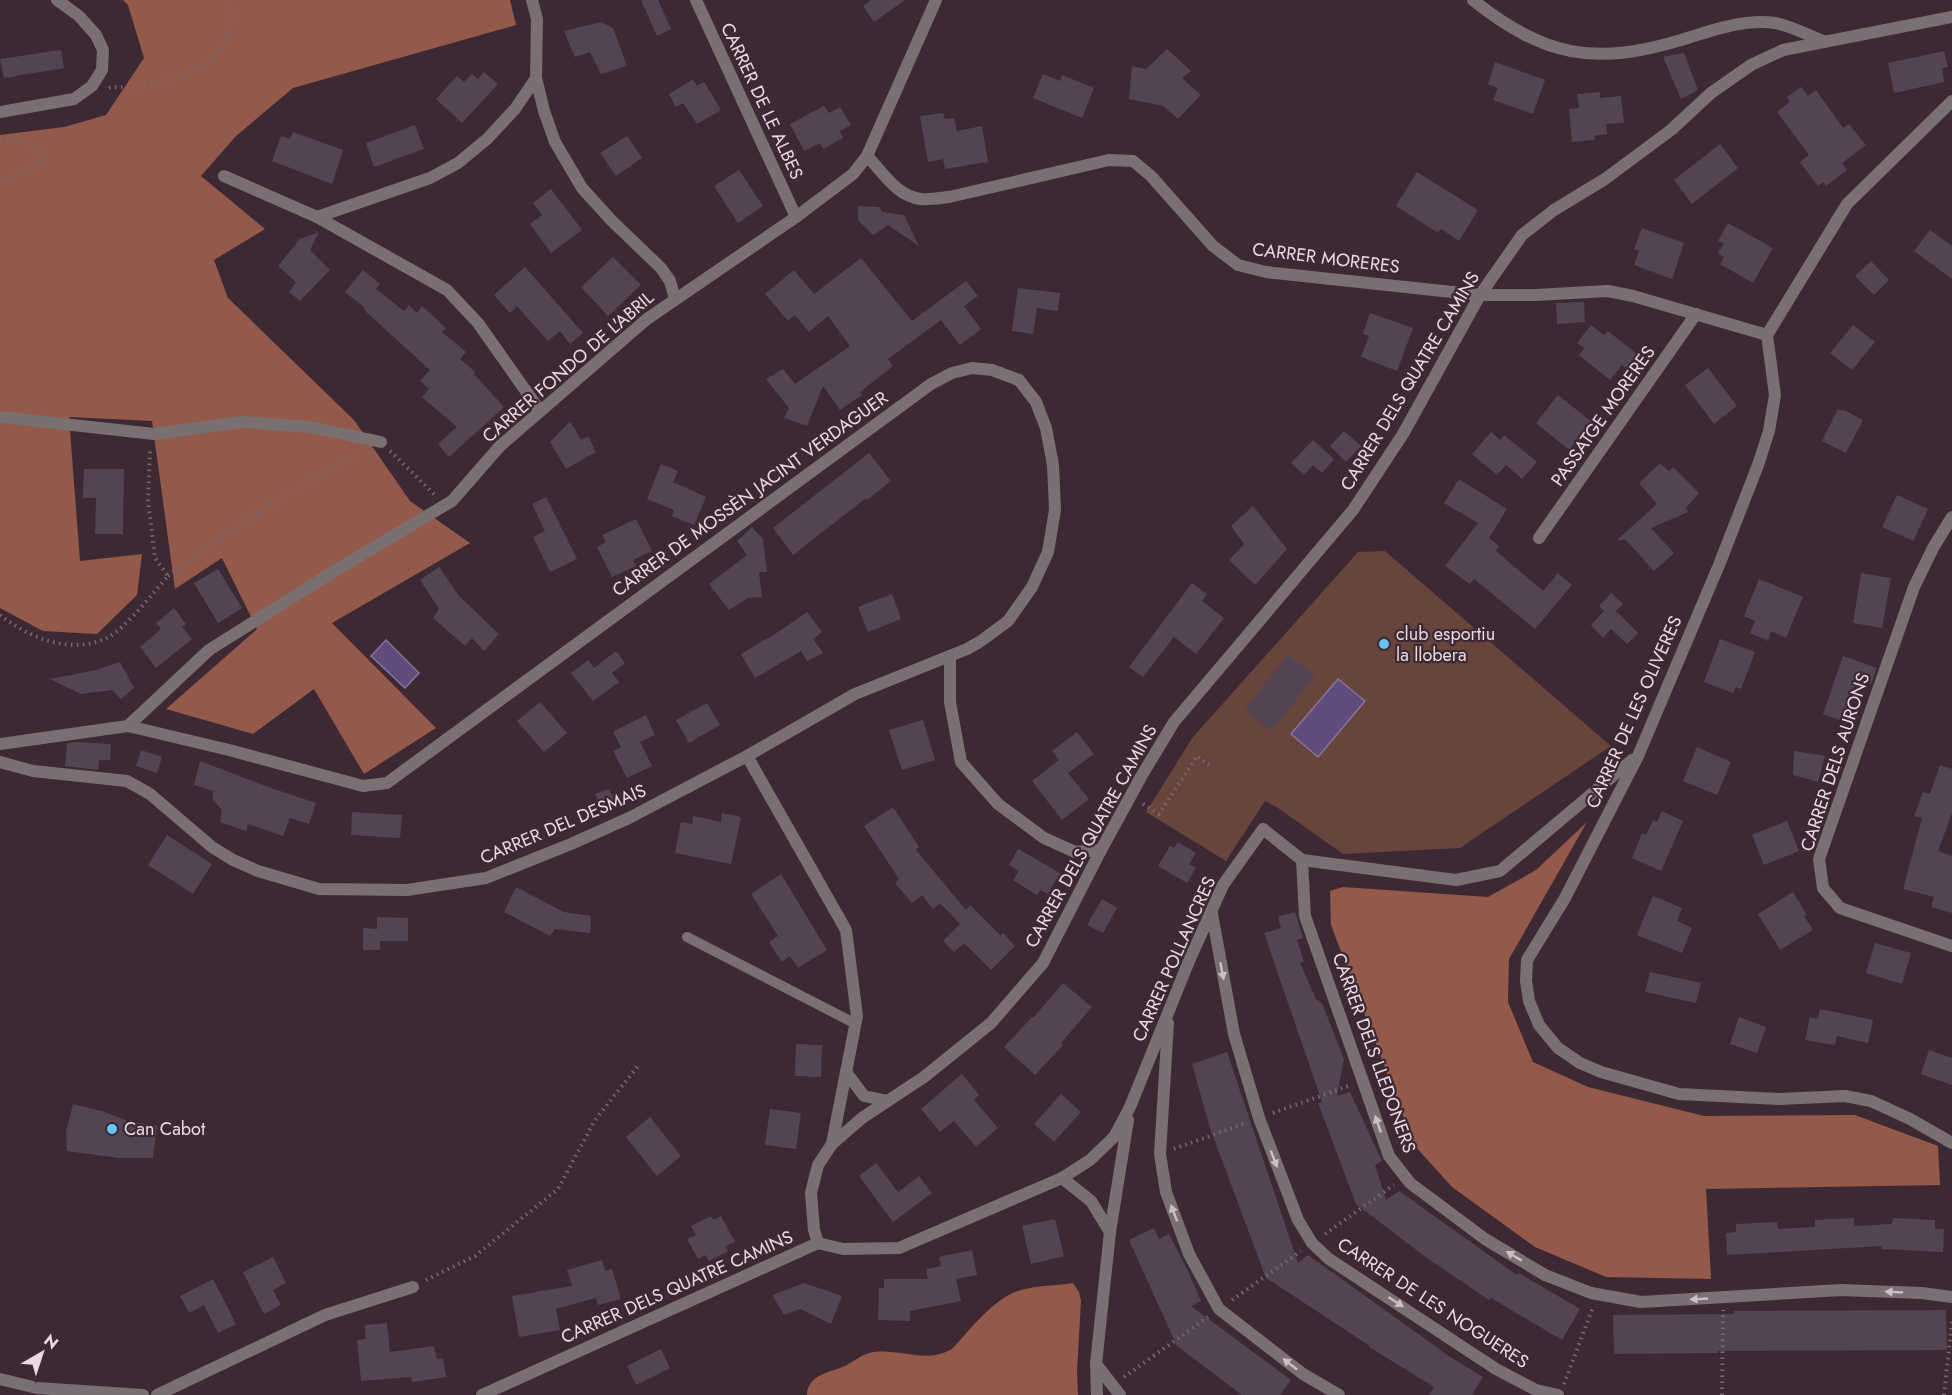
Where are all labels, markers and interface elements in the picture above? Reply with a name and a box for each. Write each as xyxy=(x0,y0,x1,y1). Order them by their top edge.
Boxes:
street label: CARRER DE LE ALBES xyxy=(714,18,810,184)
street label: CARRER MORERES xyxy=(1251,236,1401,280)
street label: CARRER DELS QUATRE CAMINS xyxy=(1334,266,1486,496)
street label: CARRER FONDO DE L'ABRIL xyxy=(477,285,659,449)
street label: PASSATGE MORERES xyxy=(1545,340,1661,492)
street label: CARRER DE MOSSÈN JACINT VERDAGUER xyxy=(607,385,893,603)
street label: CARRER DE LES OLIVERES xyxy=(1580,611,1688,813)
place label: club esportiu la llobera xyxy=(1396,621,1495,668)
marker: club esportiu la llobera xyxy=(1377,637,1391,651)
street label: CARRER DELS AURONS xyxy=(1794,669,1876,855)
street label: CARRER DELS QUATRE CAMINS xyxy=(1019,720,1163,952)
street label: CARRER DEL DESMAIS xyxy=(476,777,650,871)
street label: CARRER POLLANCRES xyxy=(1126,872,1222,1046)
street label: CARRER DELS LLEDONERS xyxy=(1326,949,1422,1157)
one-way arrow xyxy=(1218,962,1227,981)
one-way arrow xyxy=(1372,1115,1382,1133)
place label: Can Cabot xyxy=(124,1116,206,1142)
marker: Can Cabot xyxy=(105,1122,119,1136)
one-way arrow xyxy=(1270,1150,1280,1168)
one-way arrow xyxy=(1169,1204,1179,1222)
street label: CARRER DELS QUATRE CAMINS xyxy=(557,1224,797,1350)
street label: CARRER DE LES NOGUERES xyxy=(1332,1231,1534,1375)
one-way arrow xyxy=(1506,1251,1522,1262)
one-way arrow xyxy=(1884,1288,1903,1297)
one-way arrow xyxy=(1690,1294,1709,1303)
one-way arrow xyxy=(1387,1297,1404,1308)
north arrow xyxy=(12,1323,72,1383)
text: N xyxy=(39,1329,63,1355)
one-way arrow xyxy=(1282,1358,1297,1370)

